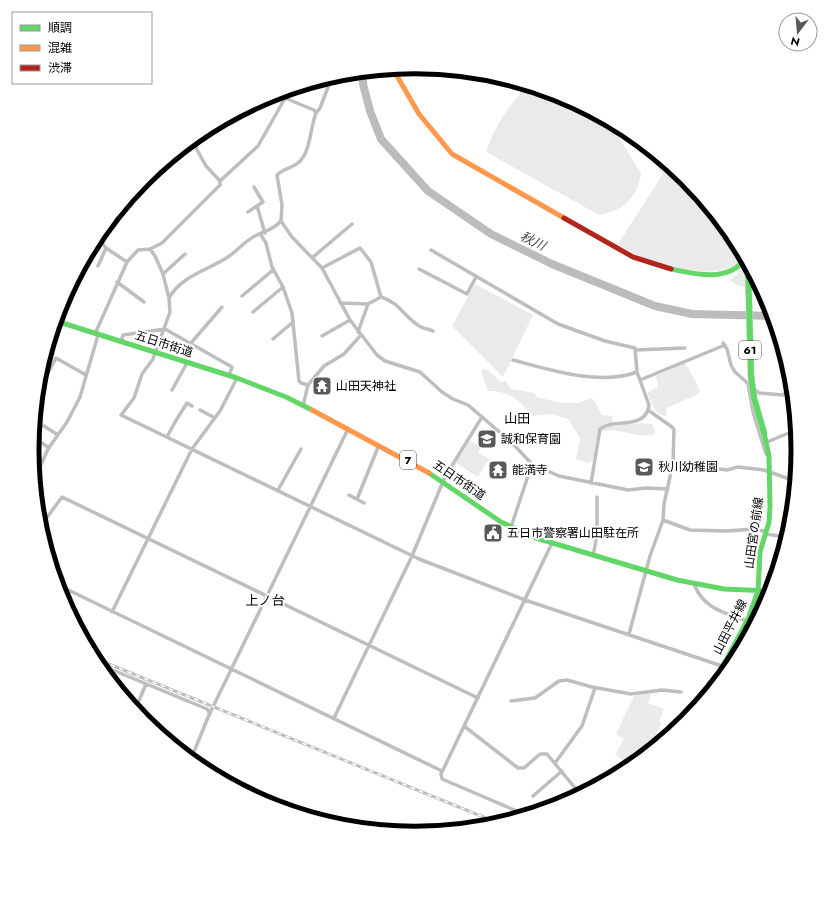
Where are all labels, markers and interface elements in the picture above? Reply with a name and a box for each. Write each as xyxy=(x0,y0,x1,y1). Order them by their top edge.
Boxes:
legend xyxy=(12,12,152,84)
north arrow xyxy=(778,12,818,52)
text: 順調 xyxy=(48,19,72,37)
text: N xyxy=(789,33,802,51)
text: 混雑 xyxy=(48,39,72,57)
text: 渋滞 xyxy=(48,59,72,77)
water label: 秋川 xyxy=(517,227,551,256)
street label: 五日市街道 xyxy=(133,326,195,362)
road number: 61 xyxy=(739,341,761,359)
temple icon: 山田天神社 xyxy=(311,375,333,397)
place label: 山田天神社 xyxy=(336,377,396,395)
district label: 山田 xyxy=(504,409,530,428)
school or university icon: 誠和保育園 xyxy=(476,428,498,450)
place label: 誠和保育園 xyxy=(501,430,561,448)
road number: 7 xyxy=(400,451,416,469)
street label: 五日市街道 xyxy=(429,456,489,504)
school or university icon: 秋川幼稚園 xyxy=(633,456,655,478)
place label: 秋川幼稚園 xyxy=(658,458,718,476)
temple icon: 能満寺 xyxy=(487,459,509,481)
place label: 能満寺 xyxy=(512,461,548,479)
street label: 山田宮の前線 xyxy=(740,496,768,570)
public building icon: 五日市警察署山田駐在所 xyxy=(482,522,504,544)
place label: 五日市警察署山田駐在所 xyxy=(507,524,639,542)
district label: 上ノ台 xyxy=(245,591,285,610)
street label: 山田平井線 xyxy=(708,596,752,658)

